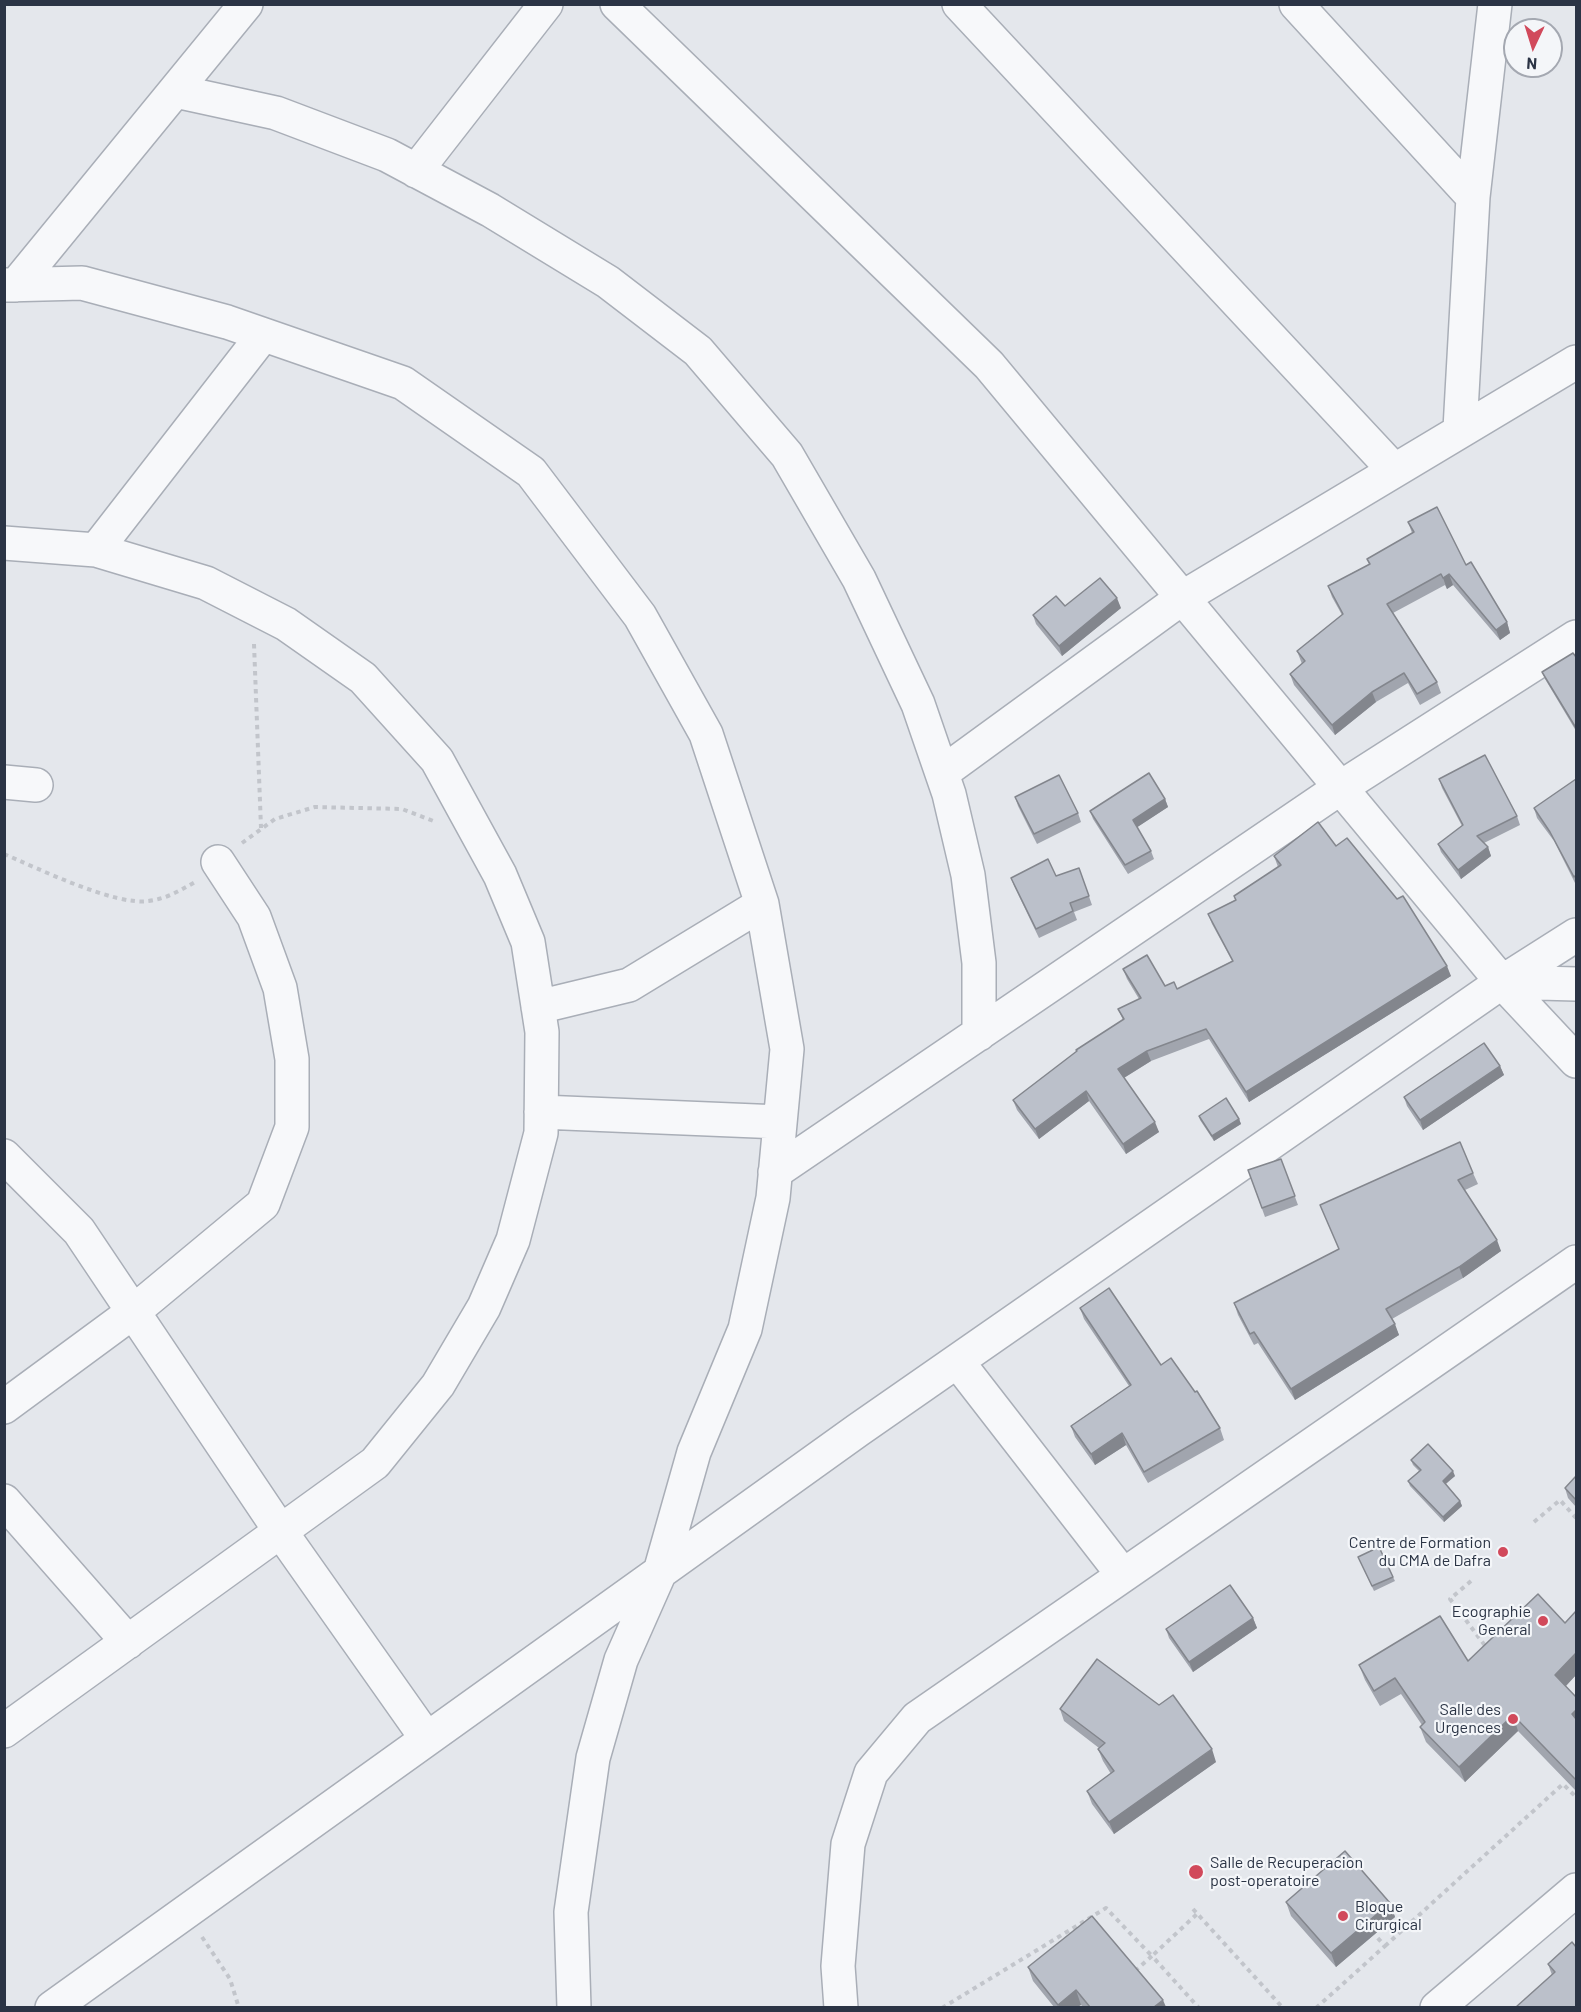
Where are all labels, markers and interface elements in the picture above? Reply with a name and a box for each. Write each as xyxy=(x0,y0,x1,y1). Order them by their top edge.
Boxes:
north arrow xyxy=(1503,18,1563,78)
text: N xyxy=(1526,55,1538,74)
place label: Centre de Formation du CMA de Dafra xyxy=(1349,1533,1491,1571)
marker: Centre de Formation du CMA de Dafra xyxy=(1496,1545,1510,1559)
place label: Ecographie General xyxy=(1452,1602,1531,1640)
marker: Ecographie General xyxy=(1536,1614,1550,1628)
place label: Salle des Urgences xyxy=(1435,1700,1501,1738)
marker: Salle des Urgences xyxy=(1506,1712,1520,1726)
place label: Salle de Recuperacion post-operatoire xyxy=(1210,1853,1363,1891)
marker: Salle de Recuperacion post-operatoire xyxy=(1187,1863,1205,1881)
place label: Bloque Cirurgical xyxy=(1355,1897,1422,1935)
marker: Bloque Cirurgical xyxy=(1336,1909,1350,1923)

